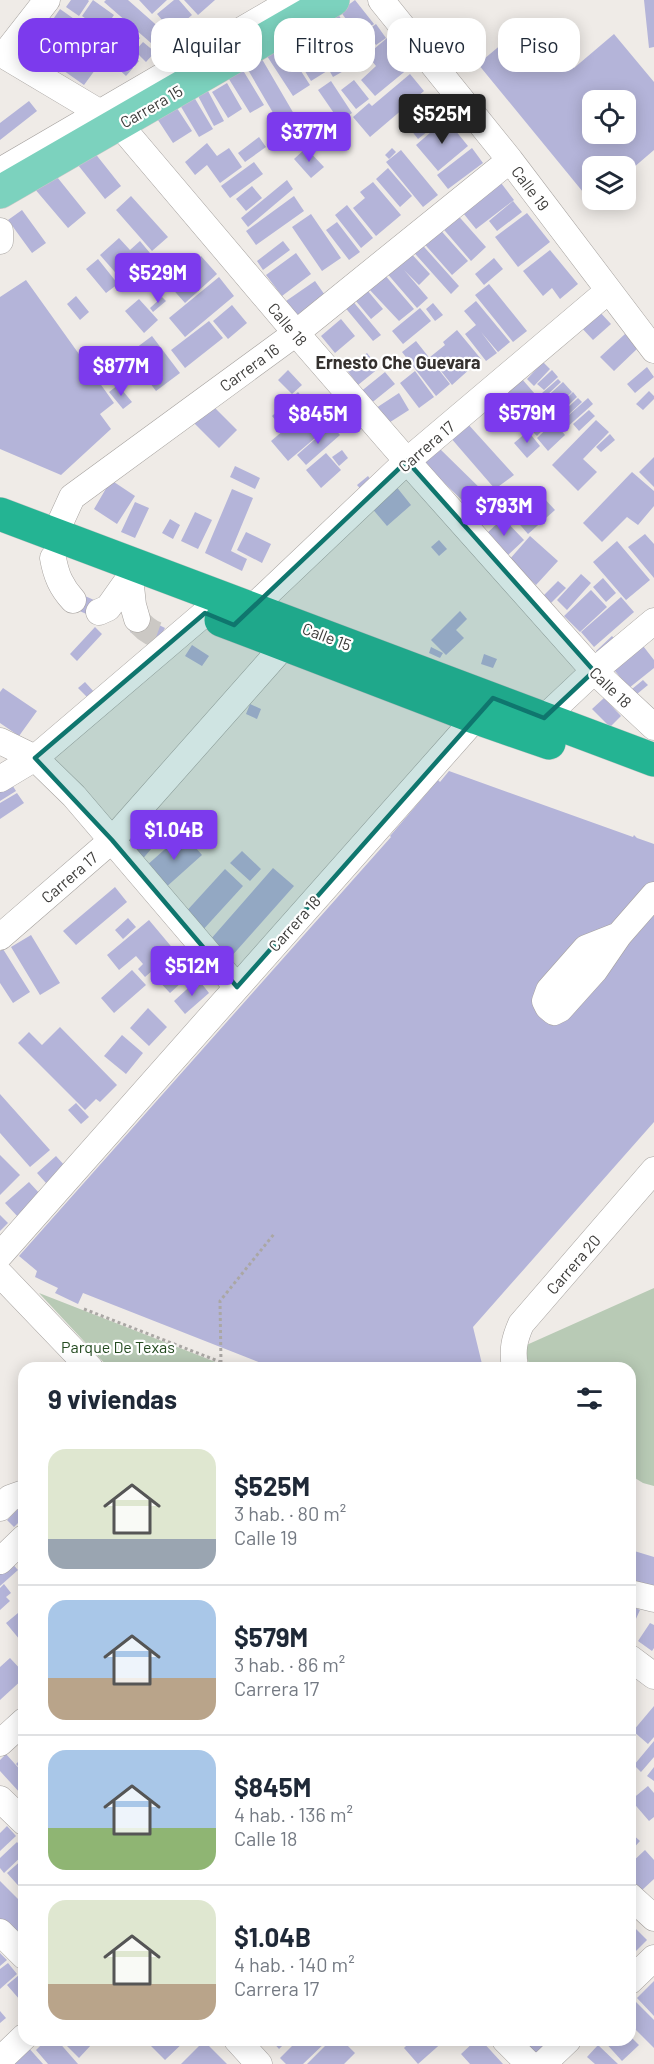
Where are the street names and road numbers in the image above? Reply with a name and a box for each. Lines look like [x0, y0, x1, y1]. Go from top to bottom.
street label: Carrera 15 [116, 81, 186, 131]
street label: Calle 19 [508, 162, 554, 214]
street label: Calle 18 [264, 298, 312, 350]
street label: Carrera 16 [216, 339, 282, 395]
street label: Carrera 17 [394, 416, 458, 476]
street label: Calle 15 [300, 618, 354, 654]
street label: Calle 18 [586, 663, 636, 711]
street label: Carrera 17 [37, 847, 101, 907]
street label: Carrera 18 [264, 891, 324, 955]
street label: Carrera 20 [542, 1230, 604, 1298]

